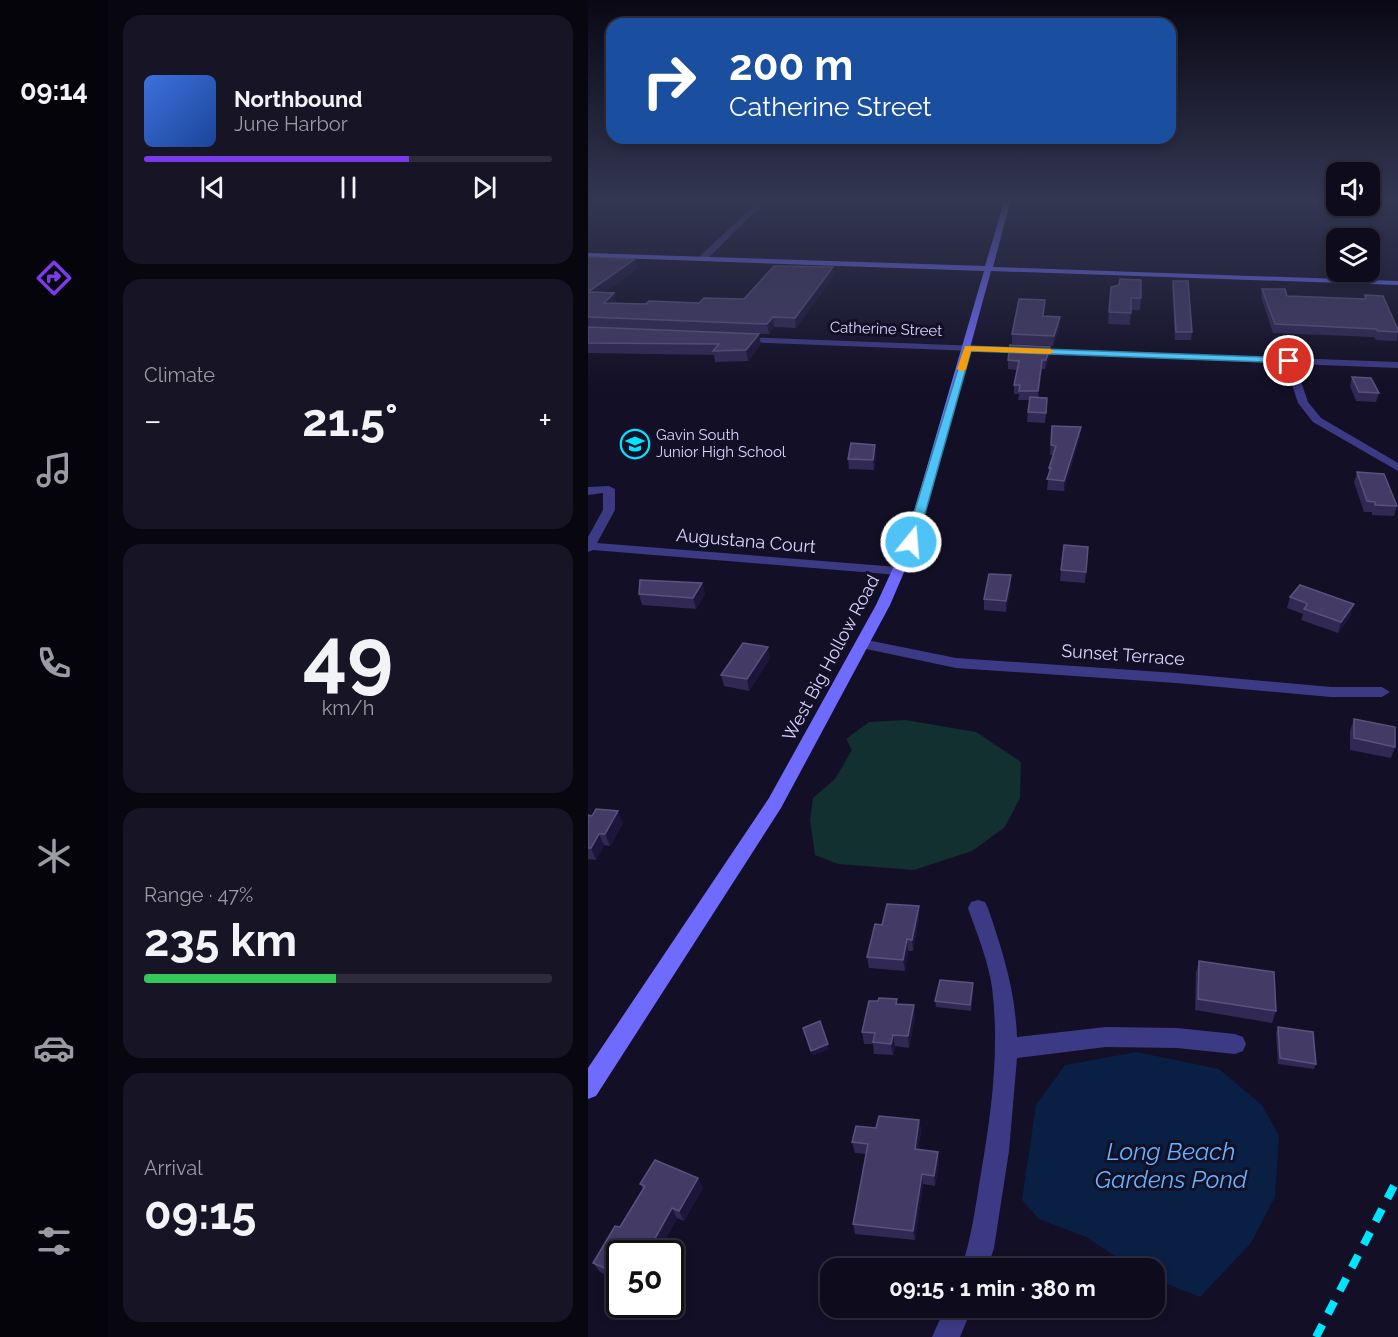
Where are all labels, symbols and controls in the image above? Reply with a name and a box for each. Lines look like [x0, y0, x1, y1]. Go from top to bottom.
text: 200 m [729, 41, 853, 90]
icon: right [630, 42, 708, 120]
text: 09:14 [20, 75, 88, 106]
text: Northbound [234, 86, 363, 112]
text: Catherine Street [729, 91, 931, 122]
text: June Harbor [234, 112, 348, 136]
map controls [1326, 162, 1380, 282]
button: sound [1326, 162, 1380, 216]
icon: previous [196, 171, 229, 204]
icon: pause [332, 171, 365, 204]
icon: next [468, 171, 501, 204]
button: layers [1326, 228, 1380, 282]
icon: directions [33, 257, 75, 299]
street label: Catherine Street [829, 318, 943, 340]
pin [1263, 335, 1314, 386]
icon: arrive [1272, 344, 1305, 377]
text: Climate [144, 363, 215, 387]
text: 21.5° [302, 394, 398, 447]
text: − [144, 401, 162, 440]
text: + [538, 401, 552, 440]
place label: Gavin South Junior High School [656, 426, 787, 461]
school or university icon: Gavin South Junior High School [619, 428, 651, 460]
icon: music [33, 449, 75, 491]
position arrow [879, 510, 943, 574]
street label: Augustana Court [675, 524, 817, 557]
street label: West Big Hollow Road [778, 571, 883, 744]
text: 49 [303, 611, 393, 702]
street label: Sunset Terrace [1061, 640, 1186, 669]
icon: phone [33, 642, 75, 684]
text: km/h [322, 696, 374, 720]
icon: climate [33, 835, 75, 877]
text: Range · 47% [144, 883, 253, 907]
text: 235 km [144, 914, 297, 967]
icon: car [33, 1027, 75, 1069]
water label: Long Beach Gardens Pond [1095, 1137, 1248, 1194]
text: Arrival [144, 1156, 203, 1180]
text: 09:15 [144, 1187, 256, 1240]
icon: filters [33, 1220, 75, 1262]
speed limit sign: 50 [606, 1240, 684, 1318]
text: 09:15 · 1 min · 380 m [889, 1275, 1096, 1301]

